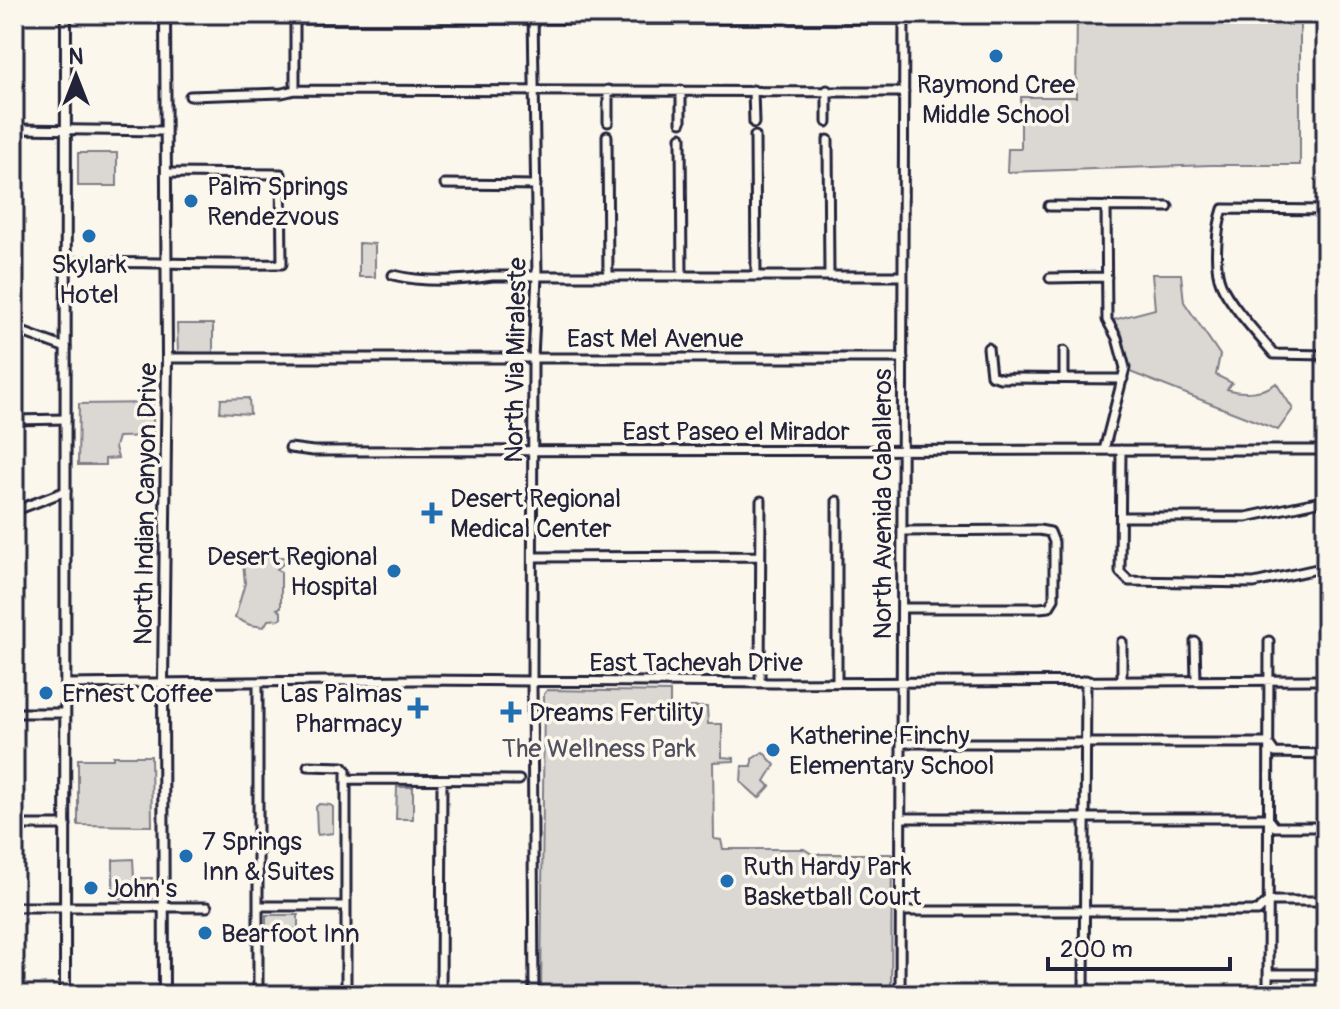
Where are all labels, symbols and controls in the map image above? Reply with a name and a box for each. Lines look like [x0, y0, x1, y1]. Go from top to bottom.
north arrow [36, 36, 116, 116]
text: N [69, 43, 84, 71]
marker: Raymond Cree Middle School [987, 47, 1005, 65]
place label: Raymond Cree Middle School [917, 69, 1075, 131]
place label: Palm Springs Rendezvous [207, 171, 348, 233]
marker: Palm Springs Rendezvous [182, 192, 200, 210]
marker: Skylark Hotel [80, 227, 98, 245]
place label: Skylark Hotel [51, 249, 127, 311]
street label: North Via Miraleste [498, 257, 534, 463]
street label: East Mel Avenue [567, 323, 743, 355]
street label: North Indian Canyon Drive [128, 362, 164, 646]
street label: North Avenida Caballeros [867, 368, 899, 639]
street label: East Paseo el Mirador [622, 416, 851, 448]
place label: Desert Regional Medical Center [450, 483, 621, 545]
marker: Desert Regional Medical Center [421, 502, 443, 524]
place label: Desert Regional Hospital [207, 541, 378, 603]
marker: Desert Regional Hospital [385, 562, 403, 580]
street label: East Tachevah Drive [589, 647, 803, 679]
place label: Ernest Coffee [62, 678, 213, 710]
place label: Las Palmas Pharmacy [280, 678, 402, 740]
marker: Ernest Coffee [37, 684, 55, 702]
place label: Dreams Fertility [529, 697, 703, 729]
marker: Las Palmas Pharmacy [409, 699, 427, 717]
marker: Dreams Fertility [500, 701, 522, 723]
place label: Katherine Finchy Elementary School [789, 720, 994, 782]
park label: The Wellness Park [502, 733, 696, 765]
marker: Katherine Finchy Elementary School [764, 741, 782, 759]
place label: 7 Springs Inn & Suites [202, 826, 334, 888]
marker: 7 Springs Inn & Suites [177, 847, 195, 865]
place label: Ruth Hardy Park Basketball Court [743, 851, 922, 913]
marker: Ruth Hardy Park Basketball Court [718, 872, 736, 890]
place label: John's [107, 873, 177, 905]
marker: John's [82, 879, 100, 897]
place label: Bearfoot Inn [221, 918, 360, 950]
scale bar [1048, 921, 1230, 971]
marker: Bearfoot Inn [196, 924, 214, 942]
text: 200 m [1060, 935, 1133, 964]

